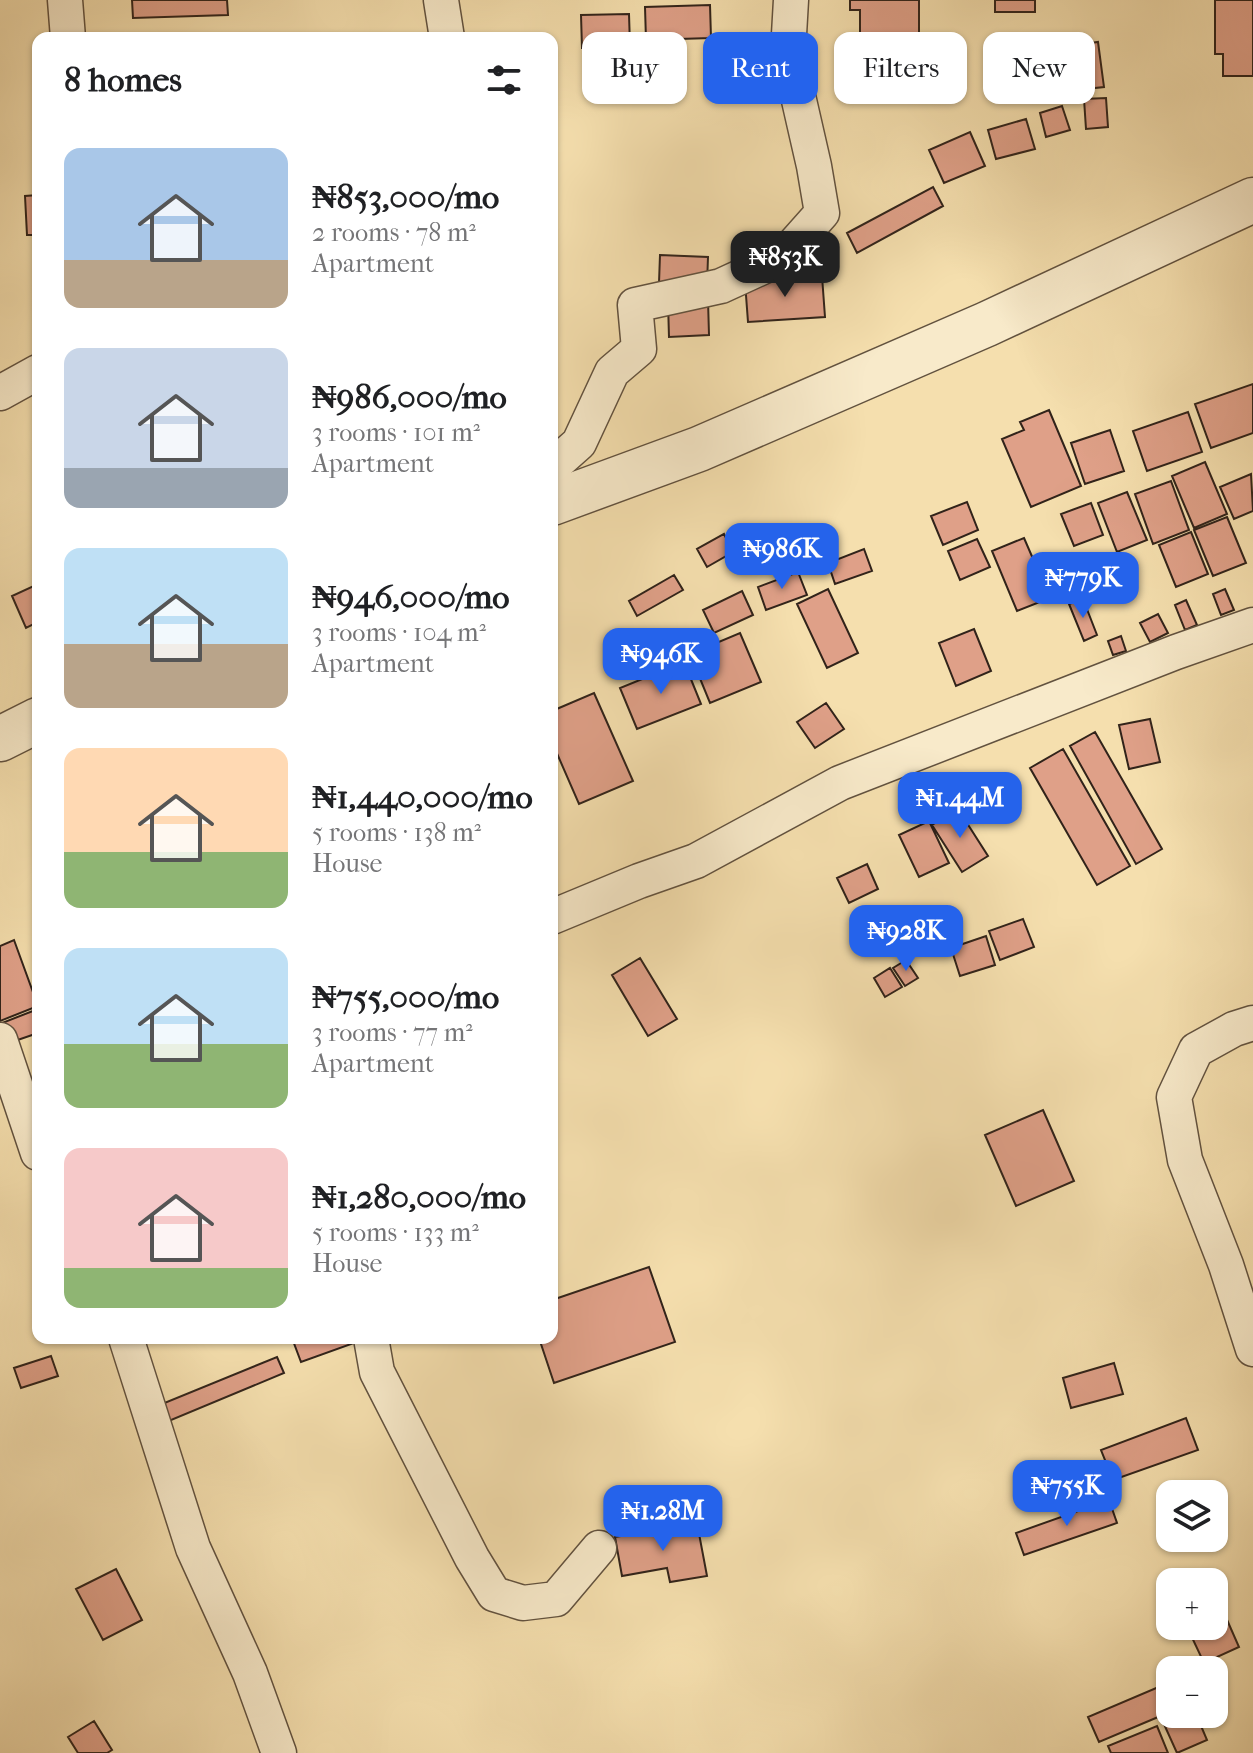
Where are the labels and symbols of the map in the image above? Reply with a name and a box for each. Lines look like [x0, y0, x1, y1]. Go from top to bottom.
pin: ₦853K [729, 231, 841, 299]
pin: ₦986K [726, 523, 838, 591]
pin: ₦779K [1027, 552, 1139, 620]
pin: ₦946K [605, 628, 717, 696]
pin: ₦1.44M [895, 772, 1025, 840]
pin: ₦928K [850, 905, 962, 973]
pin: ₦755K [1011, 1460, 1123, 1528]
pin: ₦1.28M [598, 1485, 728, 1553]

